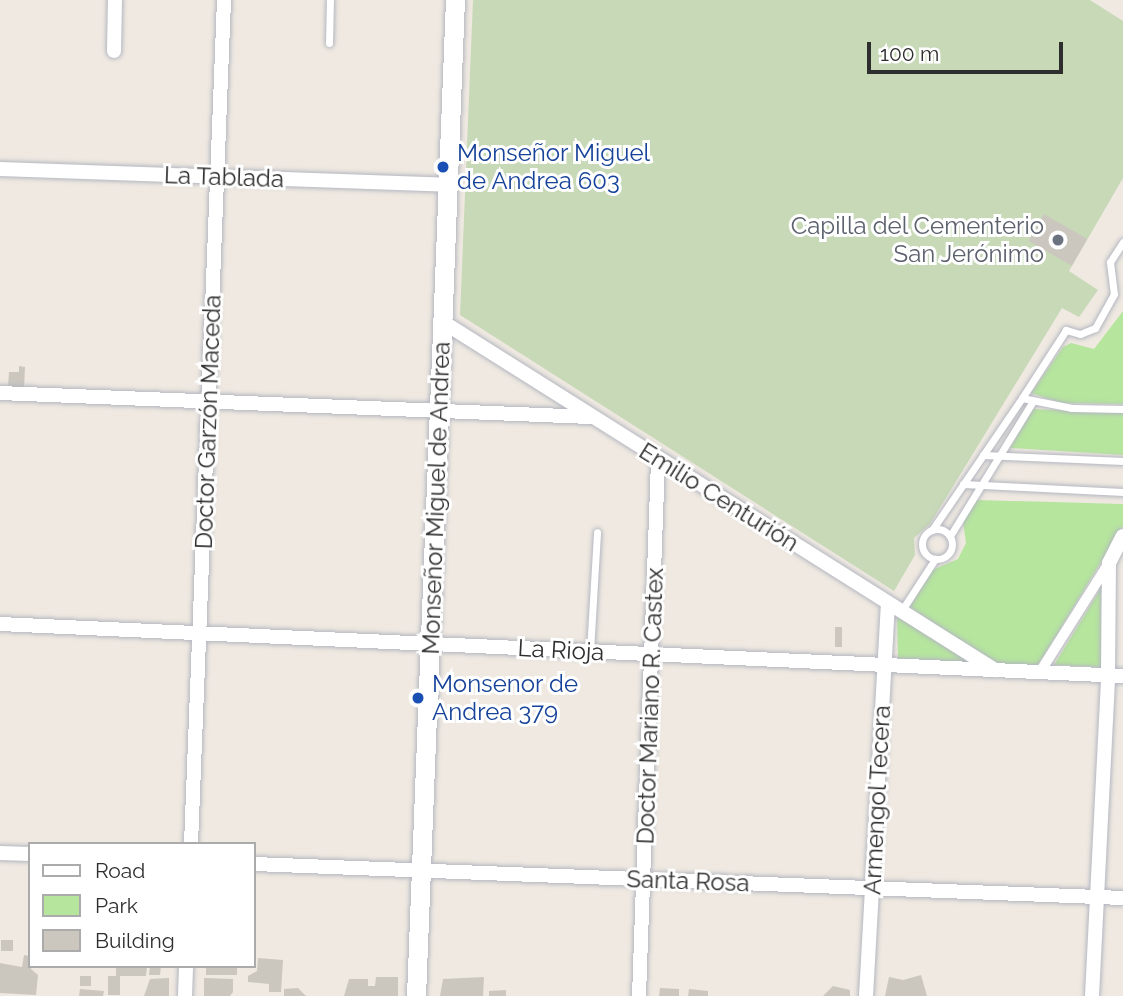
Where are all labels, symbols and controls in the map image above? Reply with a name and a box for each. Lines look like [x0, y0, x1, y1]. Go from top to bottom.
scale bar [871, 28, 1067, 72]
text: 100 m [880, 41, 939, 66]
place label: Monseñor Miguel de Andrea 603 [457, 139, 651, 195]
marker: Monseñor Miguel de Andrea 603 [435, 159, 451, 175]
street label: La Tablada [163, 161, 285, 193]
place label: Capilla del Cementerio San Jerónimo [790, 212, 1044, 268]
marker: Capilla del Cementerio San Jerónimo [1050, 232, 1066, 248]
street label: Doctor Garzón Maceda [189, 294, 227, 550]
street label: Monseñor Miguel de Andrea [416, 340, 456, 656]
street label: Emilio Centurión [634, 436, 804, 558]
street label: Doctor Mariano R. Castex [631, 567, 669, 845]
street label: La Rioja [517, 633, 605, 667]
place label: Monsenor de Andrea 379 [432, 670, 579, 726]
marker: Monsenor de Andrea 379 [410, 690, 426, 706]
street label: Armengol Tecera [858, 704, 896, 896]
legend [28, 842, 256, 968]
text: Road [95, 858, 145, 883]
street label: Santa Rosa [626, 864, 750, 898]
text: Park [95, 893, 138, 918]
text: Building [95, 928, 175, 953]

